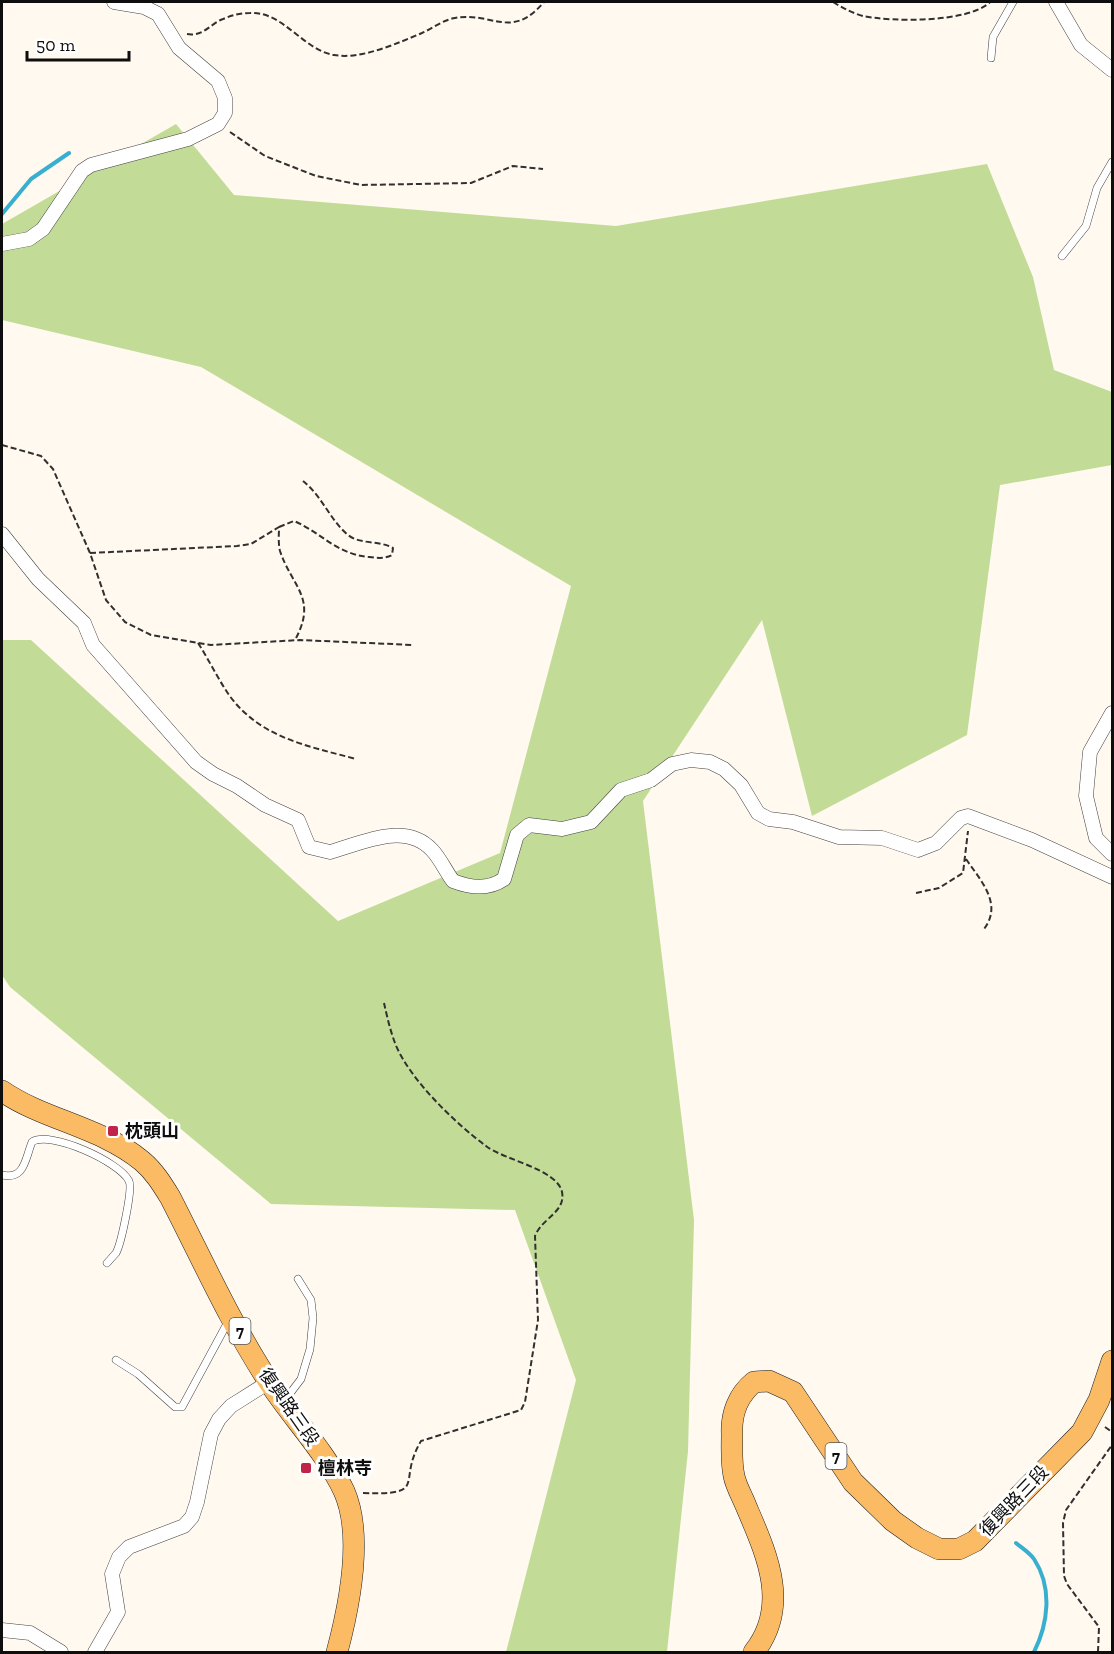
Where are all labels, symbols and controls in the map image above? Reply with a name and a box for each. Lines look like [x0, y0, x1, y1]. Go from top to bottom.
scale bar [27, 24, 129, 62]
text: 50 m [36, 34, 76, 56]
place label: 枕頭山 [125, 1120, 179, 1142]
marker: 枕頭山 [106, 1124, 120, 1138]
road number: 7 [230, 1318, 250, 1344]
street label: 復興路三段 [254, 1364, 324, 1450]
road number: 7 [826, 1443, 846, 1469]
place label: 檀林寺 [318, 1457, 372, 1479]
marker: 檀林寺 [299, 1461, 313, 1475]
street label: 復興路三段 [975, 1461, 1053, 1541]

